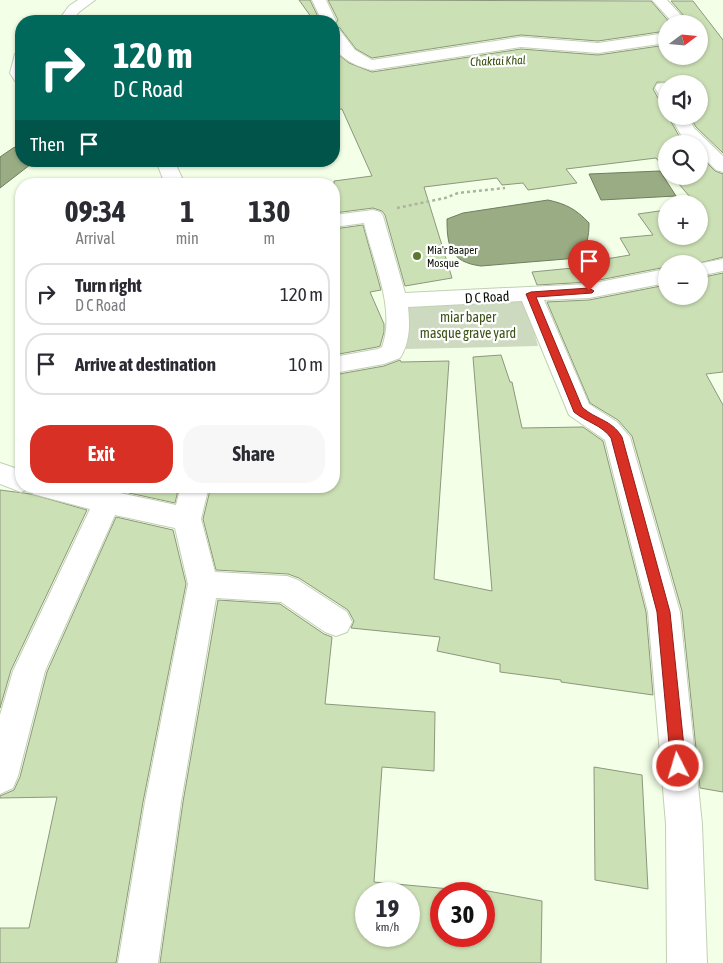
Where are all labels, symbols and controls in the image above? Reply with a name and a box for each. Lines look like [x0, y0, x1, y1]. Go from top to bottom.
north arrow [658, 15, 708, 65]
map controls [658, 15, 708, 305]
icon: right [30, 35, 95, 100]
text: 120 m [113, 35, 192, 75]
water label: Chaktai Khal [470, 53, 526, 69]
button: sound [658, 75, 708, 125]
text: D C Road [113, 76, 183, 102]
icon: arrive [75, 130, 103, 158]
text: Then [30, 133, 65, 155]
button: search [658, 135, 708, 185]
text: 09:34 [64, 194, 126, 228]
text: 1 [180, 194, 194, 228]
text: 130 [248, 194, 290, 228]
button: + [658, 195, 708, 245]
text: Arrival [76, 229, 115, 247]
text: min [176, 229, 199, 247]
text: m [264, 229, 275, 247]
pin [568, 240, 610, 291]
place label: Mia'r Baaper Mosque [427, 244, 478, 269]
icon: arrive [575, 247, 603, 275]
marker: Mia'r Baaper Mosque [411, 250, 423, 262]
button: − [658, 255, 708, 305]
text: Turn right [75, 274, 142, 296]
icon: right [32, 280, 60, 308]
text: 120 m [280, 283, 323, 305]
street label: D C Road [464, 288, 510, 306]
text: D C Road [75, 296, 126, 314]
park label: miar baper masque grave yard [420, 309, 516, 341]
icon: arrive [32, 350, 60, 378]
text: Arrive at destination [75, 353, 216, 375]
text: 10 m [289, 353, 323, 375]
button: Exit [30, 425, 173, 483]
button: Share [183, 425, 325, 483]
position arrow [651, 739, 703, 791]
speed limit sign: 30 [430, 882, 495, 947]
text: 19 [376, 894, 399, 922]
text: km/h [376, 920, 399, 934]

